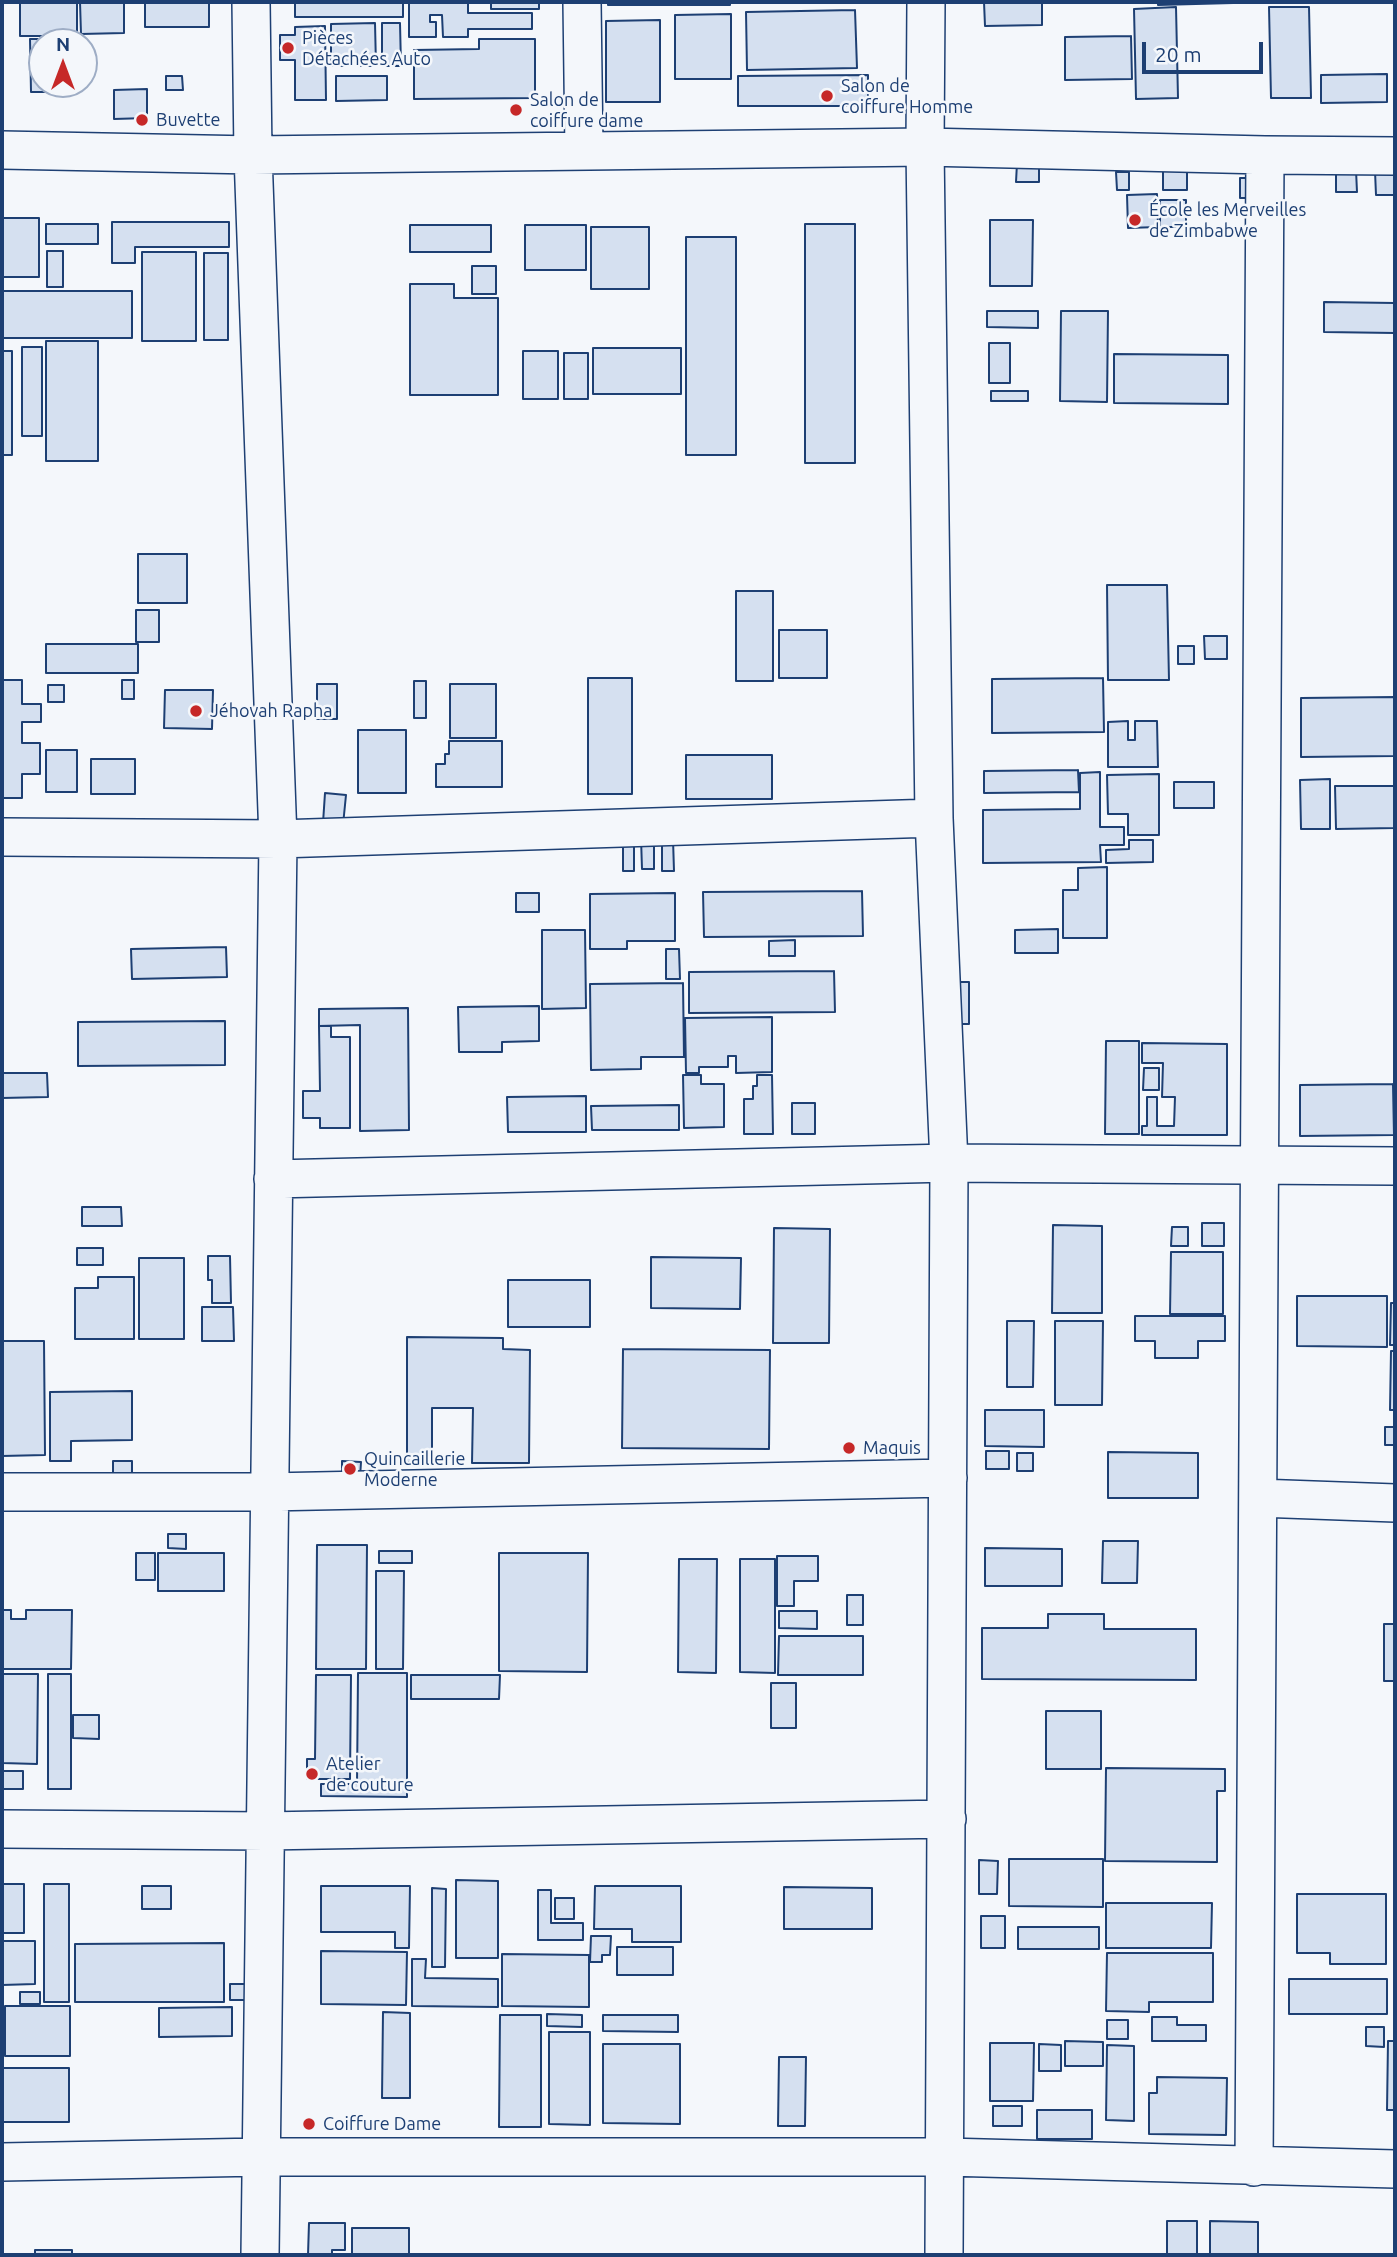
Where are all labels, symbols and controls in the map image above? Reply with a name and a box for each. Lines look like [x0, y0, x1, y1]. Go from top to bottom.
place label: Pièces Détachées Auto [302, 27, 431, 70]
north arrow [28, 28, 98, 98]
scale bar [1145, 28, 1266, 72]
text: N [56, 33, 70, 55]
marker: Pièces Détachées Auto [280, 40, 296, 56]
text: 20 m [1155, 42, 1202, 66]
place label: Salon de coiffure Homme [841, 75, 973, 118]
marker: Salon de coiffure Homme [819, 88, 835, 104]
place label: Salon de coiffure dame [530, 89, 643, 132]
marker: Salon de coiffure dame [508, 102, 524, 118]
place label: Buvette [156, 109, 220, 131]
marker: Buvette [134, 112, 150, 128]
place label: École les Merveilles de Zimbabwe [1149, 199, 1306, 242]
marker: École les Merveilles de Zimbabwe [1127, 212, 1143, 228]
place label: Jéhovah Rapha [210, 700, 332, 722]
marker: Jéhovah Rapha [188, 703, 204, 719]
place label: Maquis [863, 1437, 921, 1459]
marker: Maquis [841, 1440, 857, 1456]
place label: Quincaillerie Moderne [364, 1448, 465, 1490]
marker: Quincaillerie Moderne [342, 1461, 358, 1477]
place label: Atelier de couture [326, 1753, 414, 1796]
marker: Atelier de couture [304, 1766, 320, 1782]
place label: Coiffure Dame [323, 2113, 441, 2135]
marker: Coiffure Dame [301, 2116, 317, 2132]

